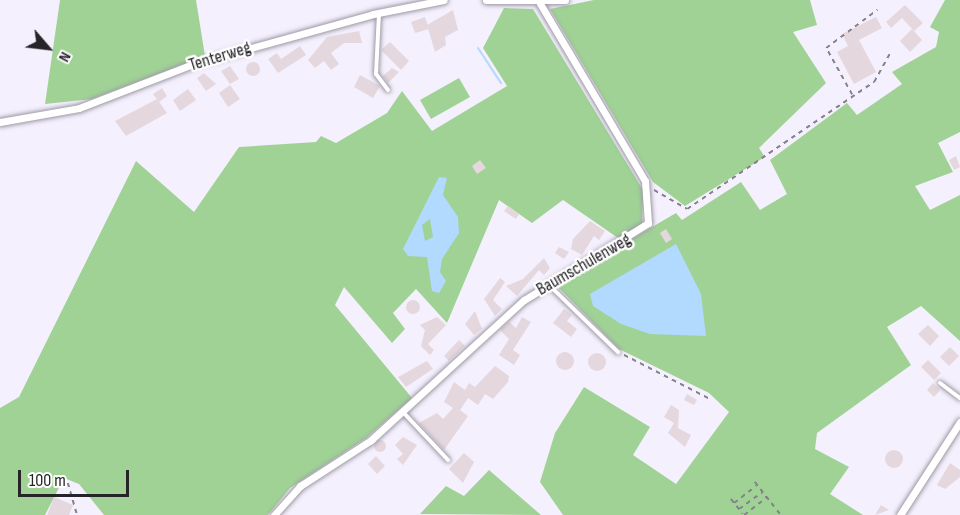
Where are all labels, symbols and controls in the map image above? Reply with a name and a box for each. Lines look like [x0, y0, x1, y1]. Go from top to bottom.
north arrow [18, 18, 78, 78]
street label: Tenterweg [186, 37, 254, 77]
text: N [54, 48, 75, 65]
street label: Baumschulenweg [533, 229, 635, 301]
scale bar [21, 458, 132, 496]
text: 100 m [29, 470, 66, 491]

